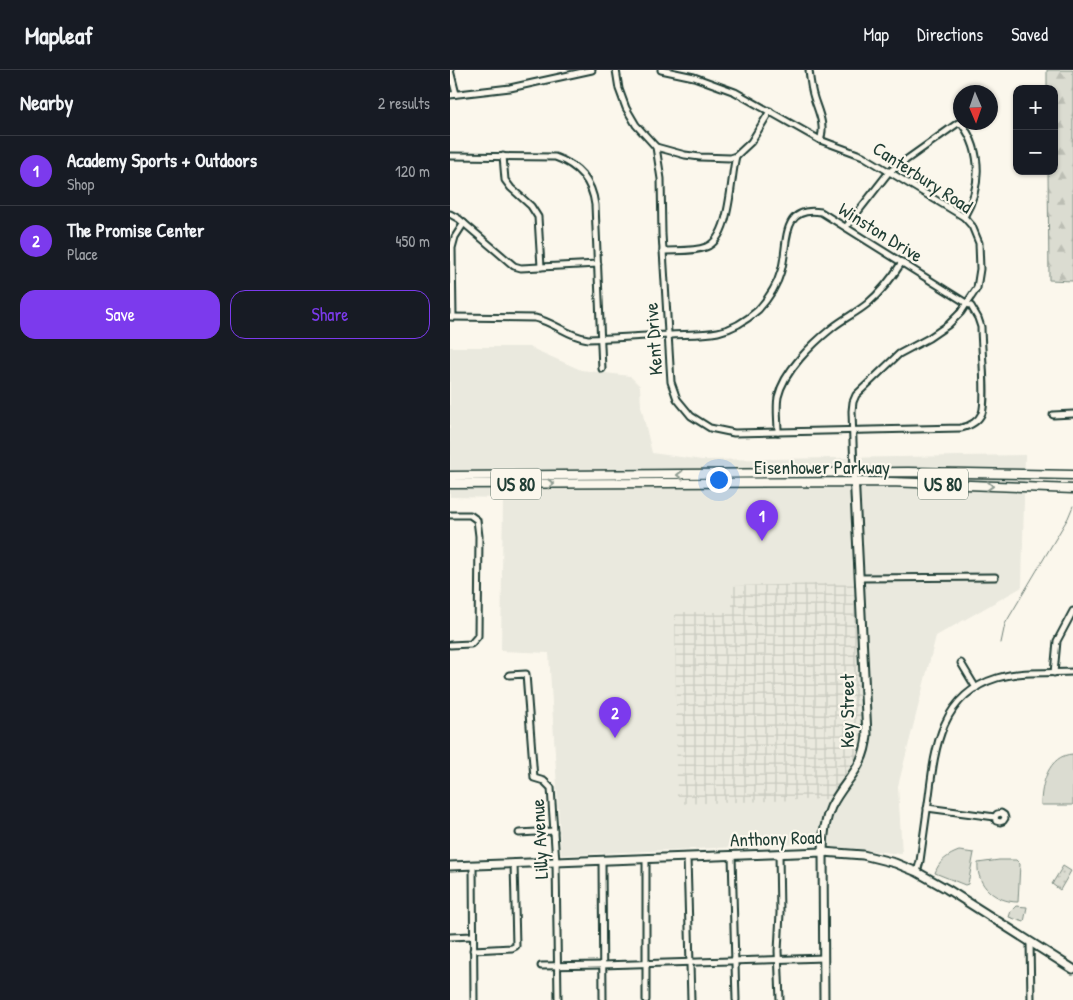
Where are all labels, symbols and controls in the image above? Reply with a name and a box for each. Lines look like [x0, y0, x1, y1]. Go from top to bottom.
text: Mapleaf [25, 19, 93, 51]
text: Map [864, 22, 889, 47]
text: Directions [917, 22, 983, 47]
text: Saved [1011, 22, 1048, 47]
north arrow [953, 85, 998, 130]
map controls [1013, 85, 1058, 175]
button: + [1013, 85, 1058, 130]
text: Nearby [20, 88, 73, 117]
text: 2 results [378, 92, 430, 114]
button: − [1013, 130, 1058, 175]
street label: Canterbury Road [868, 135, 978, 219]
text: Academy Sports + Outdoors [67, 147, 257, 173]
text: 1 [33, 160, 39, 182]
text: 120 m [395, 160, 430, 182]
text: Shop [67, 173, 94, 195]
street label: Winston Drive [834, 196, 928, 268]
text: The Promise Center [67, 217, 204, 243]
text: 2 [32, 230, 40, 252]
text: 450 m [396, 230, 430, 252]
text: Place [67, 243, 98, 265]
button: Save [20, 290, 220, 339]
button: Share [230, 290, 430, 339]
street label: Kent Drive [637, 301, 669, 376]
street label: Eisenhower Parkway [754, 454, 890, 480]
your location [706, 467, 732, 493]
road number: US 80 [491, 468, 541, 499]
road number: US 80 [918, 468, 968, 499]
one-way arrow [676, 469, 684, 480]
one-way arrow [548, 479, 555, 489]
one-way arrow [986, 480, 994, 491]
pin: 1 [746, 500, 778, 541]
street label: Key Street [834, 673, 860, 748]
pin: 2 [599, 697, 631, 738]
street label: Lilly Avenue [524, 798, 554, 880]
street label: Anthony Road [729, 823, 823, 853]

